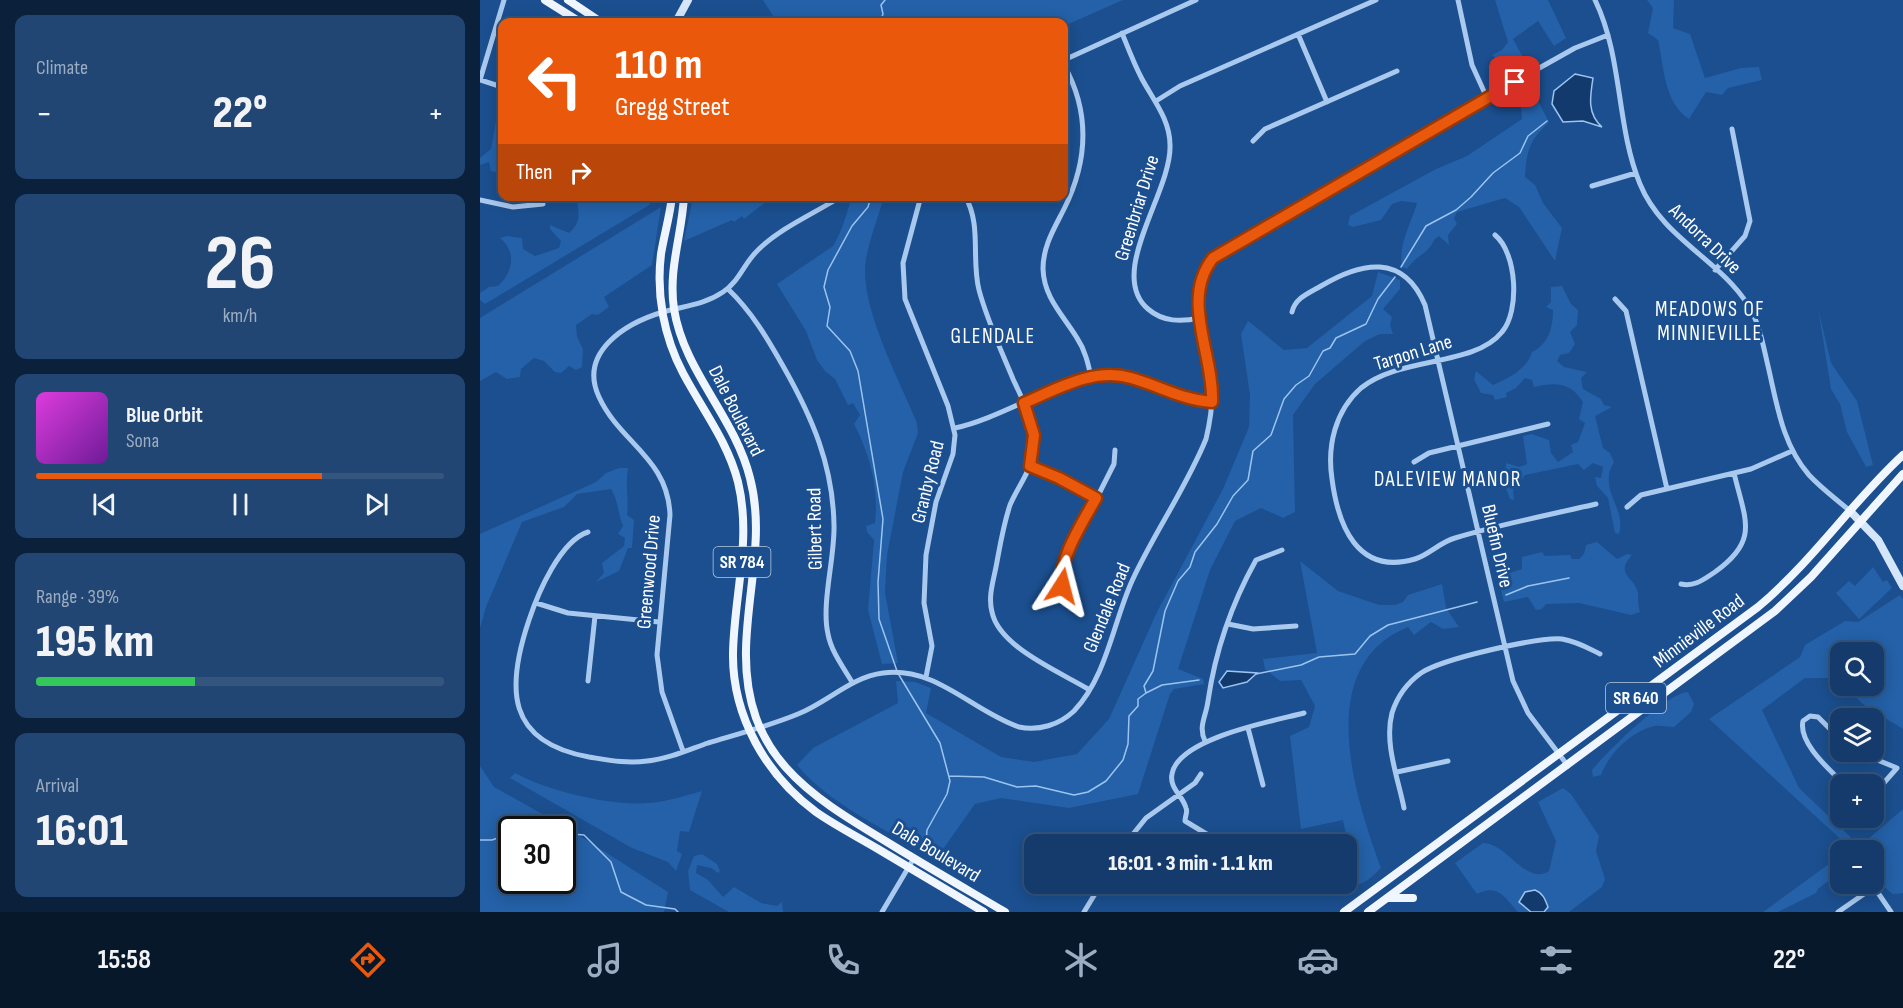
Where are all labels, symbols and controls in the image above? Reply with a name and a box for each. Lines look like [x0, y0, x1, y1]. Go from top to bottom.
text: 110 m [615, 40, 702, 91]
icon: left [516, 42, 594, 120]
text: Climate [36, 56, 88, 80]
pin [1489, 56, 1540, 107]
icon: arrive [1498, 65, 1531, 98]
text: 22° [212, 86, 268, 141]
text: Gregg Street [615, 91, 730, 123]
text: − [36, 94, 52, 134]
text: + [428, 94, 444, 134]
street label: Greenbriar Drive [1110, 152, 1164, 264]
icon: right [564, 156, 597, 189]
text: Then [516, 159, 552, 186]
street label: Andorra Drive [1663, 198, 1746, 279]
text: 26 [205, 218, 275, 311]
district label: MEADOWS OF MINNIEVILLE [1655, 297, 1765, 346]
text: km/h [223, 304, 257, 328]
district label: GLENDALE [950, 324, 1036, 349]
street label: Tarpon Lane [1371, 330, 1455, 376]
street label: Dale Boulevard [703, 362, 769, 460]
text: Blue Orbit [126, 402, 203, 429]
text: Sona [126, 429, 159, 453]
street label: Granby Road [906, 438, 950, 526]
district label: DALEVIEW MANOR [1374, 467, 1522, 492]
icon: previous [88, 488, 121, 521]
icon: pause [224, 488, 257, 521]
icon: next [360, 488, 393, 521]
street label: Gilbert Road [802, 488, 828, 570]
street label: Bluefin Drive [1476, 502, 1518, 590]
street label: Greenwood Drive [632, 514, 666, 630]
road number: SR 784 [714, 547, 770, 577]
position arrow [1030, 554, 1094, 618]
street label: Glendale Road [1078, 560, 1136, 656]
text: Range · 39% [36, 585, 119, 609]
street label: Minnieville Road [1649, 589, 1749, 673]
text: 195 km [36, 615, 154, 670]
map controls [1830, 642, 1884, 894]
button: search [1830, 642, 1884, 696]
road number: SR 640 [1606, 683, 1666, 713]
button: layers [1830, 708, 1884, 762]
text: Arrival [36, 774, 79, 798]
button: + [1830, 774, 1884, 828]
text: 16:01 [36, 804, 128, 859]
speed limit sign: 30 [498, 816, 576, 894]
street label: Dale Boulevard [888, 816, 984, 888]
button: − [1830, 840, 1884, 894]
text: 16:01 · 3 min · 1.1 km [1108, 850, 1273, 877]
icon: directions [347, 939, 389, 981]
icon: music [584, 939, 626, 981]
icon: phone [822, 939, 864, 981]
icon: climate [1060, 939, 1102, 981]
icon: car [1297, 939, 1339, 981]
icon: filters [1535, 939, 1577, 981]
text: 15:58 [98, 944, 151, 976]
text: 22° [1773, 944, 1805, 976]

